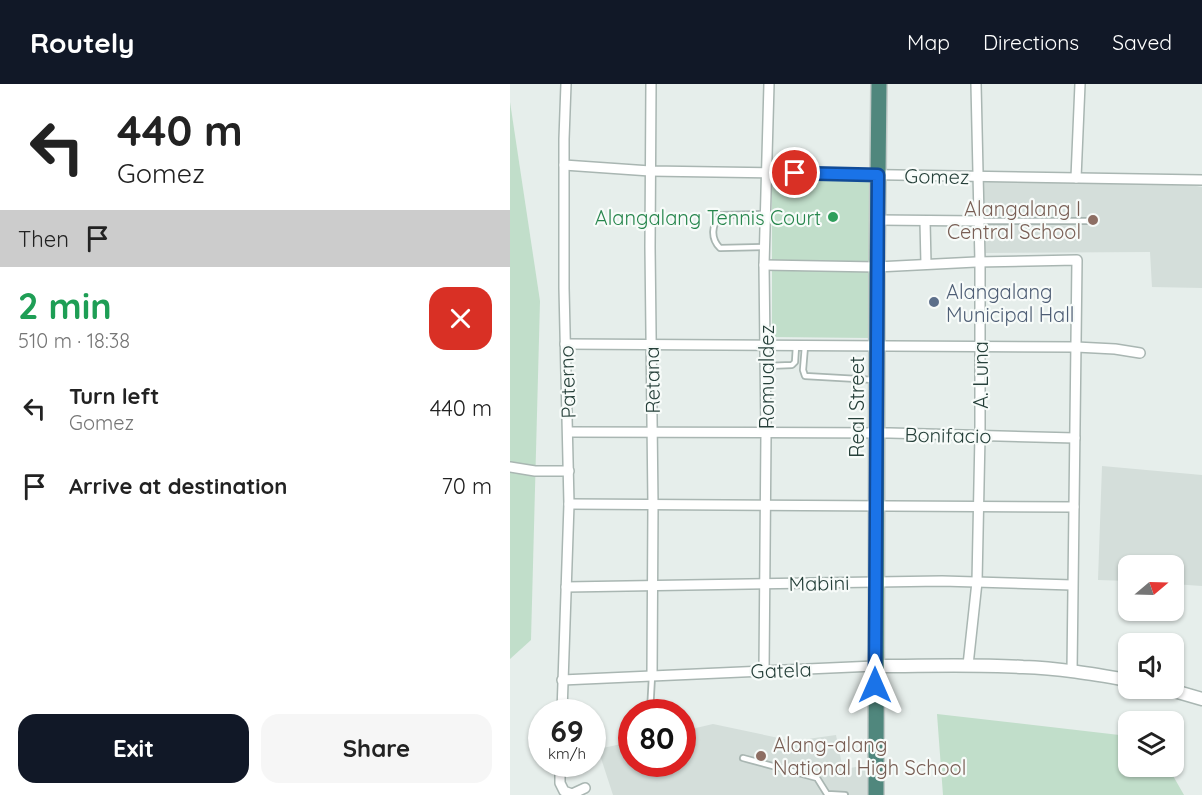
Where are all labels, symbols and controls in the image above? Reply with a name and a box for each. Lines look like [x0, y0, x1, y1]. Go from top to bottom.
text: Routely [30, 25, 134, 60]
text: Map [907, 29, 950, 55]
text: Directions [983, 29, 1079, 55]
text: Saved [1112, 29, 1172, 55]
text: 440 m [117, 104, 243, 157]
icon: left [18, 108, 96, 186]
pin [769, 147, 820, 198]
text: Gomez [117, 156, 205, 190]
icon: arrive [778, 156, 811, 189]
street label: Gomez [904, 163, 970, 189]
place label: Alangalang I Central School [947, 196, 1081, 244]
place label: Alangalang Tennis Court [595, 205, 821, 230]
marker: Alangalang Tennis Court [826, 210, 840, 224]
marker: Alangalang I Central School [1086, 213, 1100, 227]
icon: arrive [81, 222, 114, 255]
text: Then [18, 225, 69, 253]
place label: Alangalang Municipal Hall [946, 279, 1074, 327]
text: 2 min [18, 283, 112, 328]
button: close [429, 287, 492, 350]
marker: Alangalang Municipal Hall [927, 295, 941, 309]
street label: Romualdez [754, 325, 779, 429]
text: 510 m · 18:38 [18, 328, 130, 353]
street label: A. Luna [968, 341, 993, 409]
street label: Paterno [553, 345, 581, 419]
street label: Retana [639, 346, 665, 414]
street label: Real Street [844, 356, 869, 458]
text: Turn left [69, 382, 159, 410]
icon: left [18, 392, 51, 425]
text: 440 m [430, 394, 492, 422]
text: Gomez [69, 410, 134, 435]
street label: Bonifacio [904, 422, 992, 448]
icon: arrive [18, 470, 51, 503]
text: Arrive at destination [69, 472, 287, 500]
text: 70 m [442, 472, 492, 500]
north arrow [1118, 555, 1184, 621]
map controls [1118, 555, 1184, 777]
street label: Mabini [788, 570, 850, 596]
button: sound [1118, 633, 1184, 699]
position arrow [843, 653, 907, 717]
street label: Gatela [750, 656, 812, 684]
speed limit sign: 80 [618, 699, 696, 777]
button: layers [1118, 711, 1184, 777]
text: 69 [550, 712, 584, 750]
button: Exit [18, 714, 249, 783]
button: Share [261, 714, 492, 783]
place label: Alang-alang National High School [773, 732, 966, 780]
text: km/h [548, 744, 586, 763]
marker: Alang-alang National High School [754, 749, 768, 763]

